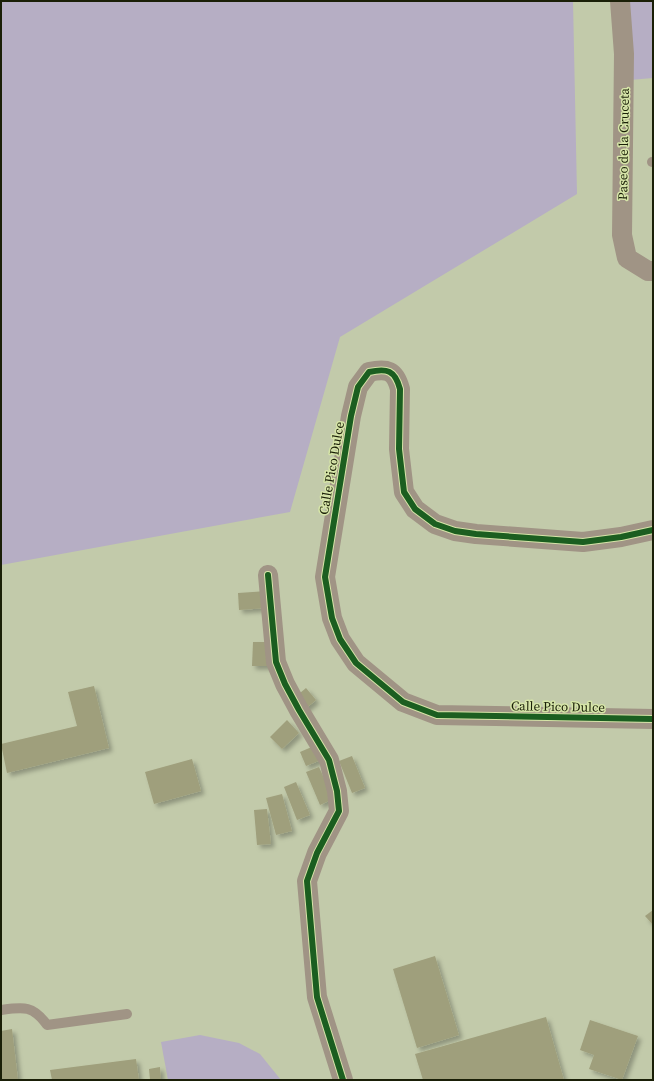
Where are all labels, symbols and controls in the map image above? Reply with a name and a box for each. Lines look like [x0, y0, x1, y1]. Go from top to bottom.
street label: Paseo de la Cruceta [614, 87, 633, 200]
street label: Calle Pico Dulce [315, 420, 348, 516]
street label: Calle Pico Dulce [511, 697, 606, 716]

